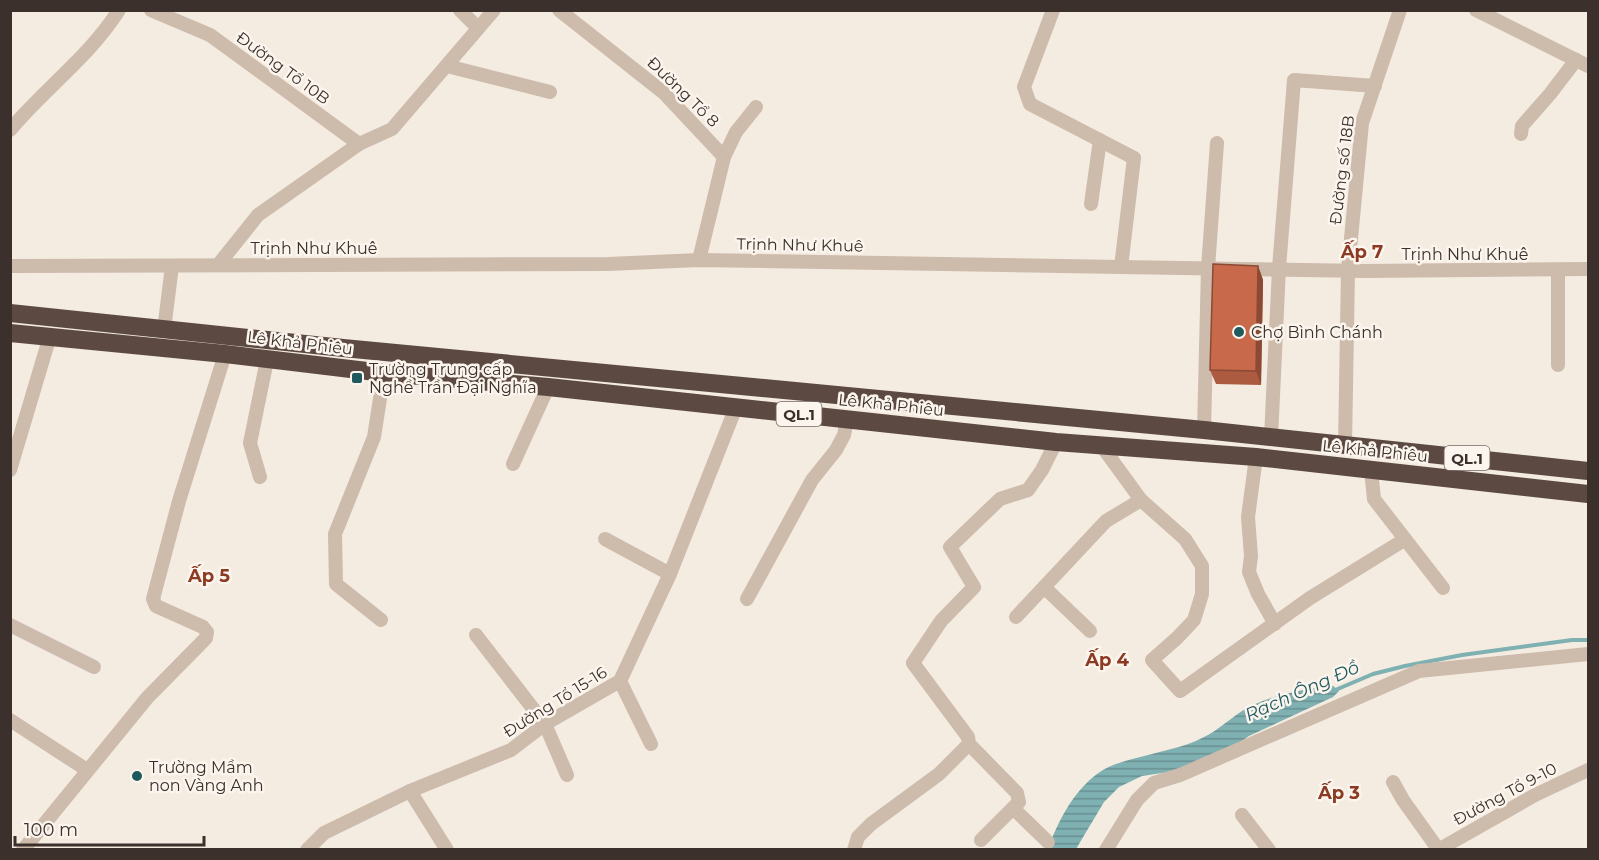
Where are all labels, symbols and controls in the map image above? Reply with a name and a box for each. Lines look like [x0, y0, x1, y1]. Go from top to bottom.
street label: Đường Tổ 10B [233, 28, 333, 108]
street label: Đường Tổ 8 [643, 53, 723, 131]
street label: Đường số 18B [1326, 114, 1358, 226]
street label: Trịnh Như Khuê [736, 234, 864, 256]
street label: Trịnh Như Khuê [251, 239, 377, 258]
district label: Ấp 7 [1340, 240, 1383, 263]
street label: Trịnh Như Khuê [1402, 245, 1528, 264]
place label: Chợ Bình Chánh [1251, 323, 1383, 342]
marker: Chợ Bình Chánh [1232, 325, 1246, 339]
street label: Lê Khả Phiêu [246, 327, 354, 359]
place label: Trường Trung cấp Nghề Trần Đại Nghĩa [369, 360, 537, 397]
marker: Trường Trung cấp Nghề Trần Đại Nghĩa [350, 371, 364, 385]
street label: Lê Khả Phiêu [837, 390, 945, 420]
road number: QL.1 [776, 402, 822, 426]
street label: Lê Khả Phiêu [1321, 436, 1429, 466]
road number: QL.1 [1444, 446, 1490, 470]
district label: Ấp 5 [187, 564, 230, 587]
district label: Ấp 4 [1084, 648, 1129, 671]
water label: Rạch Ông Đồ [1241, 656, 1363, 726]
street label: Đường Tổ 15-16 [500, 662, 611, 741]
place label: Trường Mầm non Vàng Anh [149, 758, 264, 795]
street label: Đường Tổ 9-10 [1450, 759, 1560, 829]
marker: Trường Mầm non Vàng Anh [130, 769, 144, 783]
district label: Ấp 3 [1317, 781, 1360, 804]
scale bar [15, 809, 204, 847]
text: 100 m [24, 819, 78, 841]

